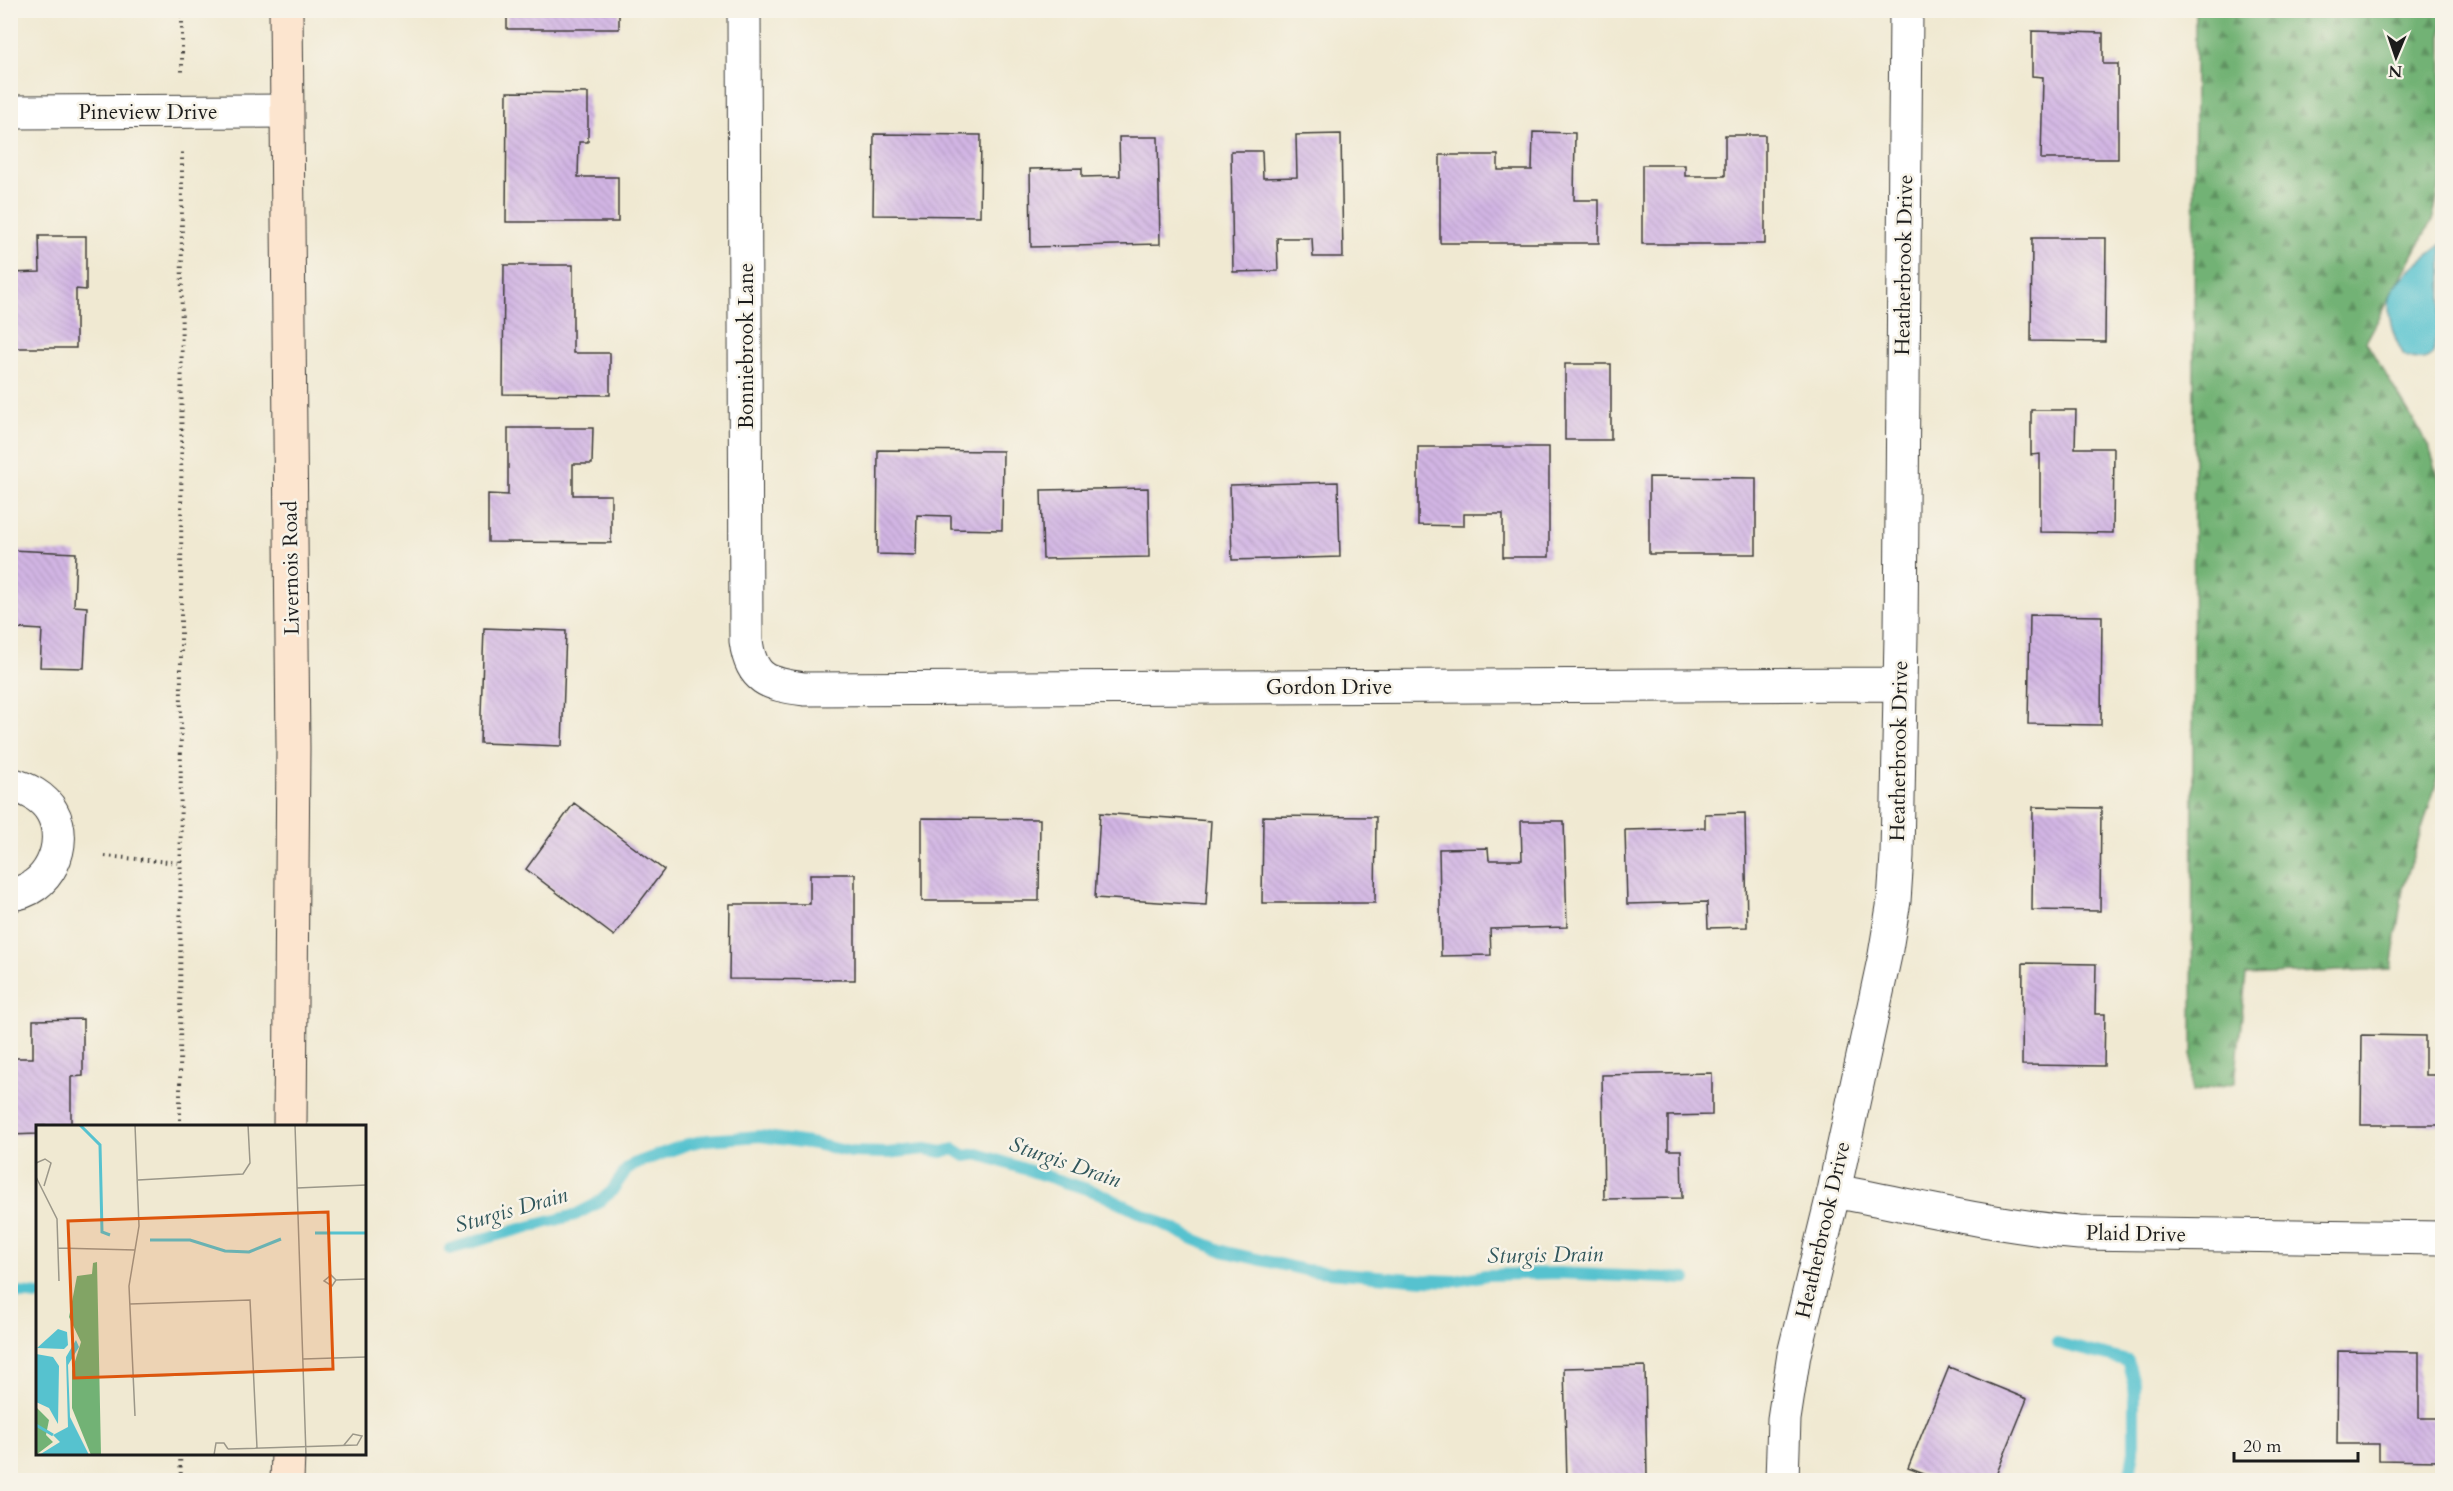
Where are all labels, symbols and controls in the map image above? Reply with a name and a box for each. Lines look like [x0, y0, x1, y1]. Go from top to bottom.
north arrow [2366, 27, 2426, 87]
text: N [2388, 60, 2403, 82]
street label: Pineview Drive [78, 98, 218, 127]
street label: Heatherbrook Drive [1888, 174, 1920, 356]
street label: Bonniebrook Lane [732, 263, 761, 429]
street label: Livernois Road [275, 501, 307, 635]
street label: Heatherbrook Drive [1883, 660, 1915, 842]
street label: Gordon Drive [1266, 673, 1392, 702]
inset map [36, 1125, 366, 1455]
water label: Sturgis Drain [1005, 1129, 1125, 1195]
street label: Heatherbrook Drive [1789, 1139, 1857, 1321]
water label: Sturgis Drain [451, 1180, 571, 1240]
street label: Plaid Drive [2086, 1219, 2186, 1249]
water label: Sturgis Drain [1487, 1239, 1604, 1271]
scale bar [2234, 1425, 2358, 1463]
text: 20 m [2243, 1434, 2282, 1459]

